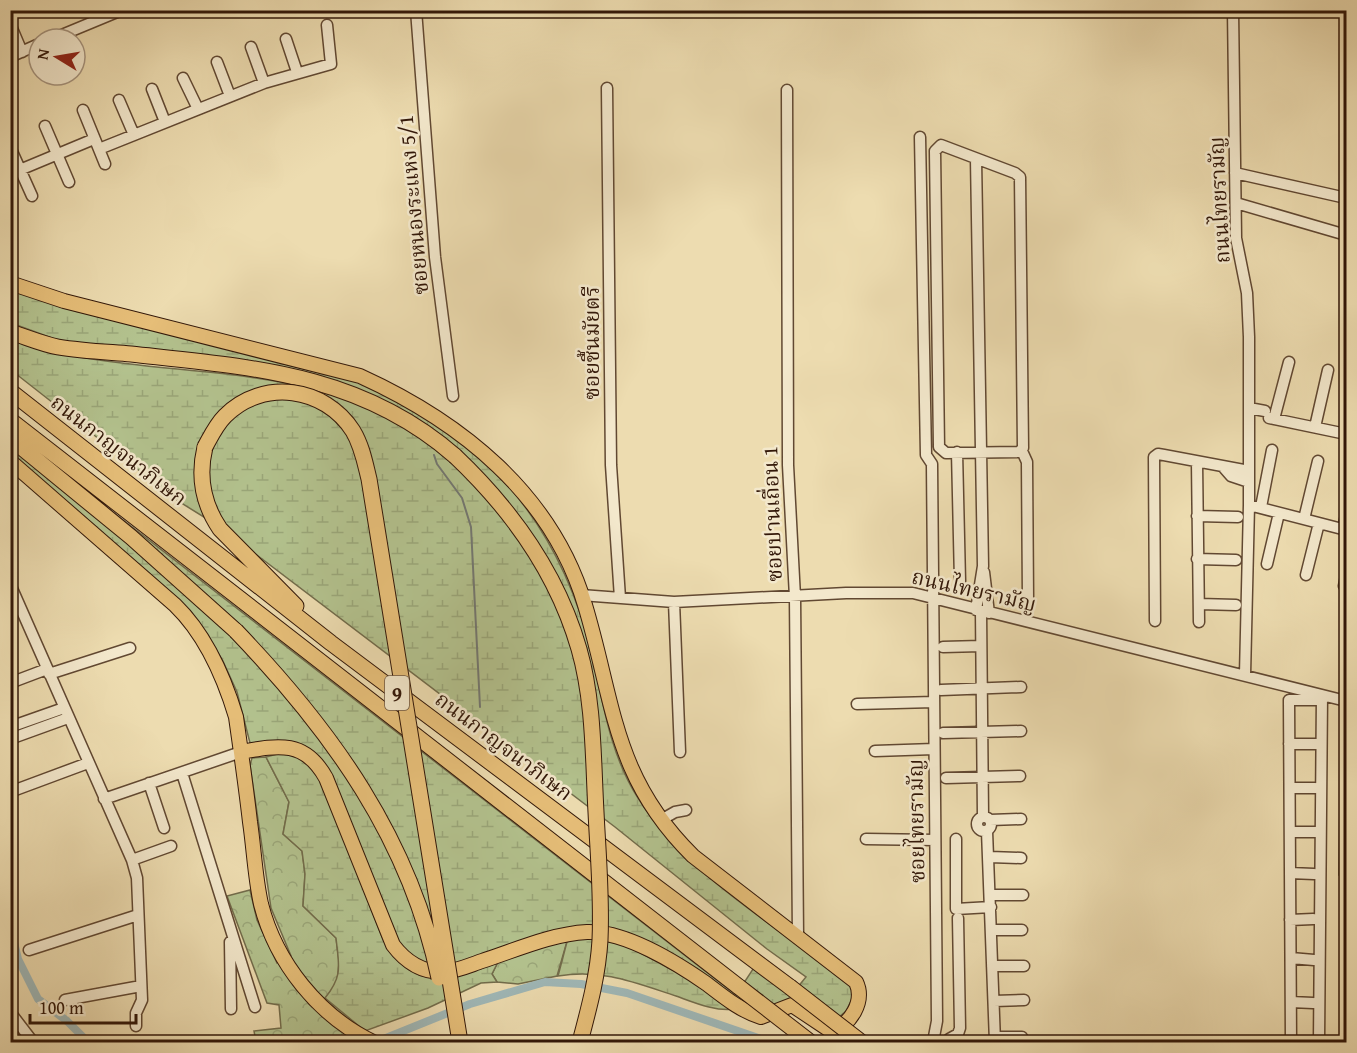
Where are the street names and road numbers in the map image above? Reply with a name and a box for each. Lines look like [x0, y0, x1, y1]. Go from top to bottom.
street label: ซอยหนองระแหง 5/1 [390, 114, 436, 296]
street label: ถนนไทยรามัญ [1200, 136, 1238, 264]
street label: ซอยชื้นมัยตรี [576, 286, 607, 400]
street label: ถนนกาญจนาภิเษก [44, 387, 194, 513]
street label: ซอยปานเถื่อน 1 [754, 446, 790, 582]
street label: ถนนไทยรามัญ [909, 561, 1039, 619]
road number: 9 [385, 676, 409, 710]
street label: ถนนกาญจนาภิเษก [429, 684, 579, 808]
street label: ซอยไทยรามัญ [899, 759, 933, 883]

